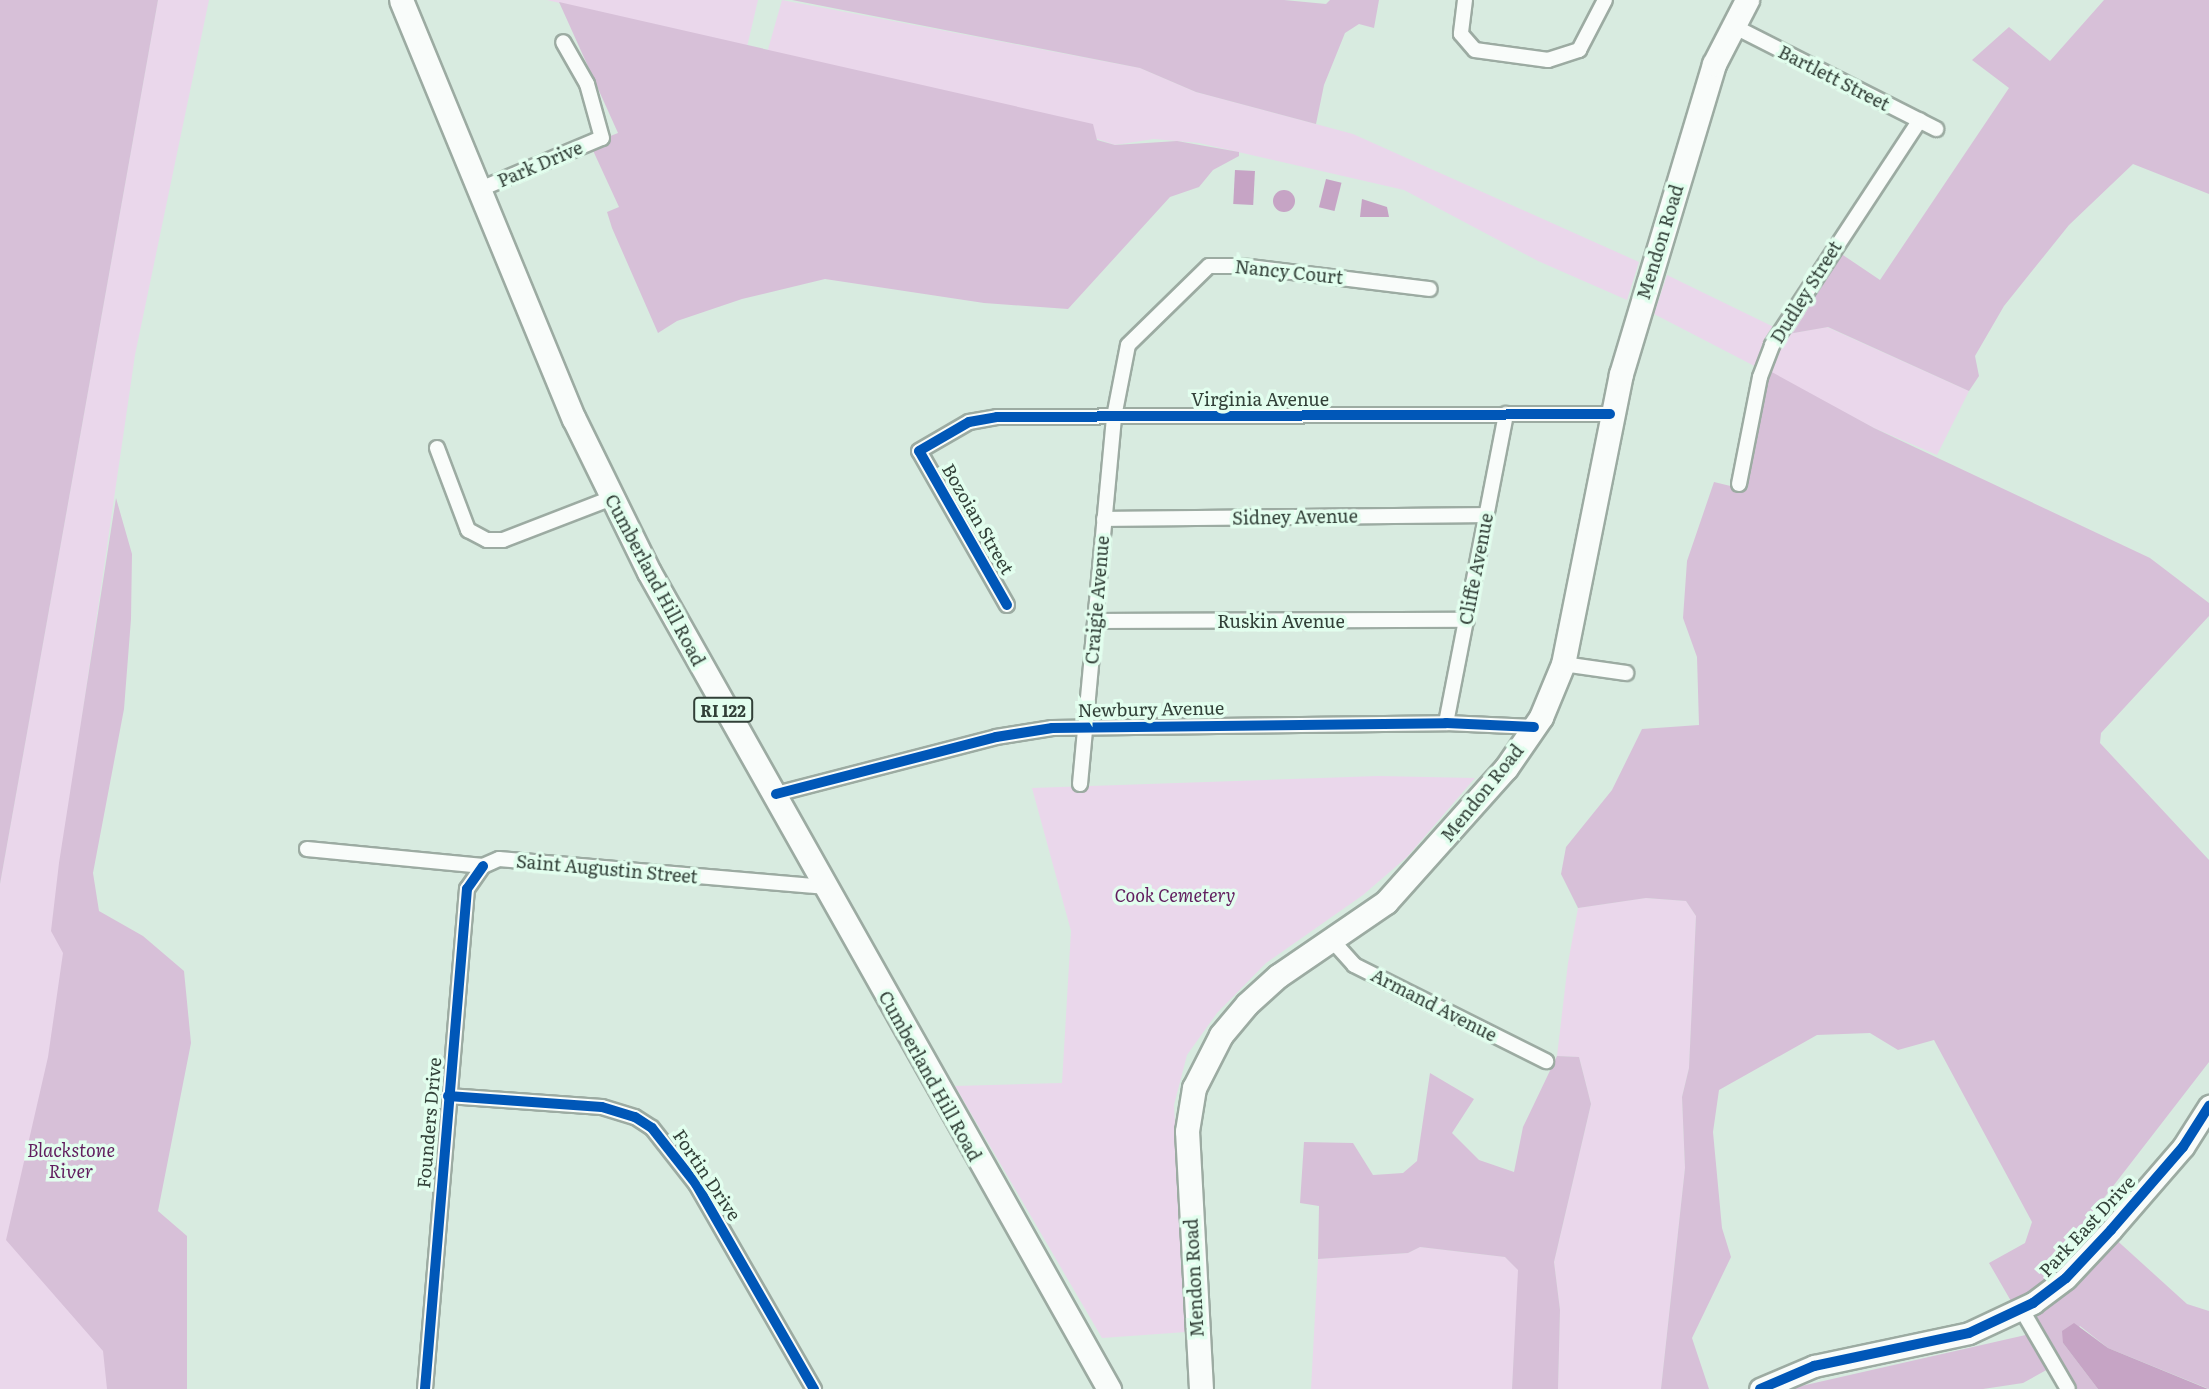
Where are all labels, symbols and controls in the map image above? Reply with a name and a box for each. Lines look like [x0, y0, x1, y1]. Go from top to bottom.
street label: Bartlett Street [1775, 41, 1893, 115]
street label: Park Drive [494, 136, 586, 192]
street label: Mendon Road [1632, 182, 1688, 302]
street label: Dudley Street [1766, 237, 1846, 347]
street label: Nancy Court [1234, 256, 1344, 288]
street label: Virginia Avenue [1191, 388, 1329, 410]
street label: Bozoian Street [938, 460, 1018, 578]
street label: Cumberland Hill Road [601, 490, 709, 670]
street label: Sidney Avenue [1232, 505, 1358, 529]
street label: Cliffe Avenue [1455, 511, 1497, 627]
street label: Craigie Avenue [1081, 535, 1113, 665]
street label: Ruskin Avenue [1217, 610, 1345, 632]
street label: Newbury Avenue [1077, 697, 1225, 721]
road number: RI 122 [692, 698, 754, 722]
street label: Mendon Road [1436, 740, 1528, 846]
street label: Saint Augustin Street [515, 850, 699, 888]
park label: Cook Cemetery [1114, 884, 1236, 906]
street label: Armand Avenue [1368, 964, 1500, 1046]
street label: Cumberland Hill Road [874, 987, 986, 1165]
street label: Founders Drive [413, 1057, 445, 1189]
street label: Fortin Drive [669, 1125, 745, 1225]
park label: Blackstone River [27, 1140, 115, 1182]
street label: Park East Drive [2035, 1171, 2139, 1281]
street label: Mendon Road [1180, 1218, 1208, 1338]

